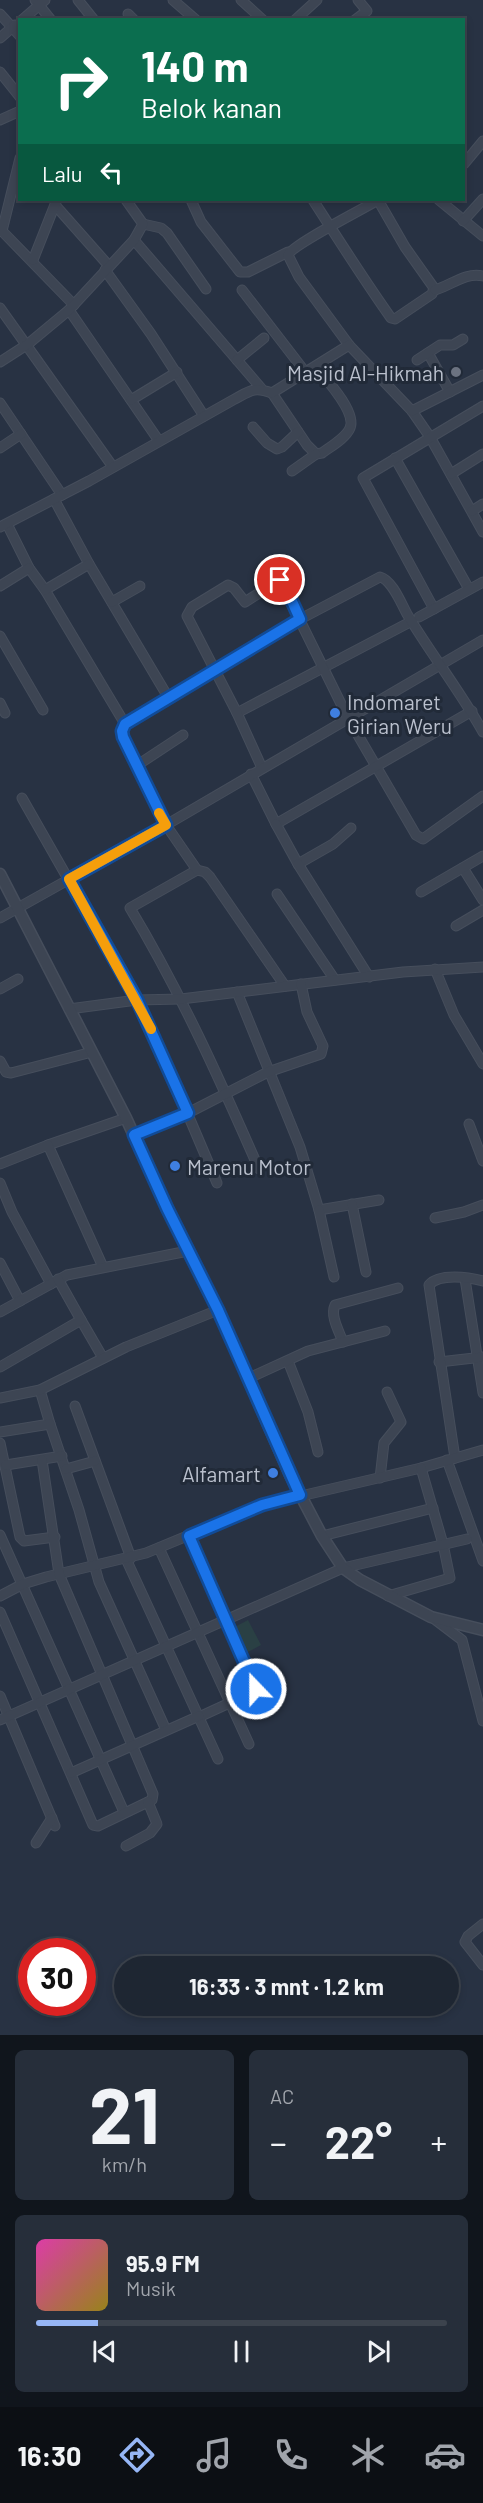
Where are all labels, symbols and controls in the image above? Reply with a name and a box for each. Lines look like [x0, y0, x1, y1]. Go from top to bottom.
text: 140 m [141, 40, 249, 90]
icon: right [42, 42, 120, 120]
text: Belok kanan [141, 91, 282, 123]
icon: left [95, 156, 128, 189]
text: Lalu [42, 160, 83, 186]
place label: Masjid Al-Hikmah [287, 360, 444, 385]
marker: Masjid Al-Hikmah [449, 365, 463, 379]
pin [254, 554, 305, 605]
icon: arrive [263, 563, 296, 596]
place label: Indomaret Girian Weru [347, 689, 452, 738]
marker: Indomaret Girian Weru [328, 706, 342, 720]
place label: Marenu Motor [187, 1154, 311, 1179]
marker: Marenu Motor [168, 1159, 182, 1173]
place label: Alfamart [182, 1461, 261, 1486]
marker: Alfamart [266, 1466, 280, 1480]
position arrow [224, 1657, 288, 1721]
speed limit sign: 30 [18, 1938, 96, 2016]
text: 16:33 · 3 mnt · 1.2 km [189, 1973, 384, 1999]
text: 21 [89, 2066, 160, 2160]
text: AC [270, 2084, 294, 2108]
text: 22° [325, 2114, 392, 2168]
text: − [270, 2122, 287, 2162]
text: + [430, 2122, 447, 2162]
text: km/h [102, 2152, 147, 2176]
text: 95.9 FM [126, 2250, 200, 2276]
text: Musik [126, 2276, 176, 2300]
icon: previous [88, 2335, 121, 2368]
icon: pause [225, 2335, 258, 2368]
icon: next [362, 2335, 395, 2368]
icon: directions [116, 2434, 158, 2476]
icon: music [193, 2434, 235, 2476]
icon: phone [270, 2434, 312, 2476]
icon: climate [347, 2434, 389, 2476]
icon: car [424, 2434, 466, 2476]
text: 16:30 [17, 2439, 81, 2471]

